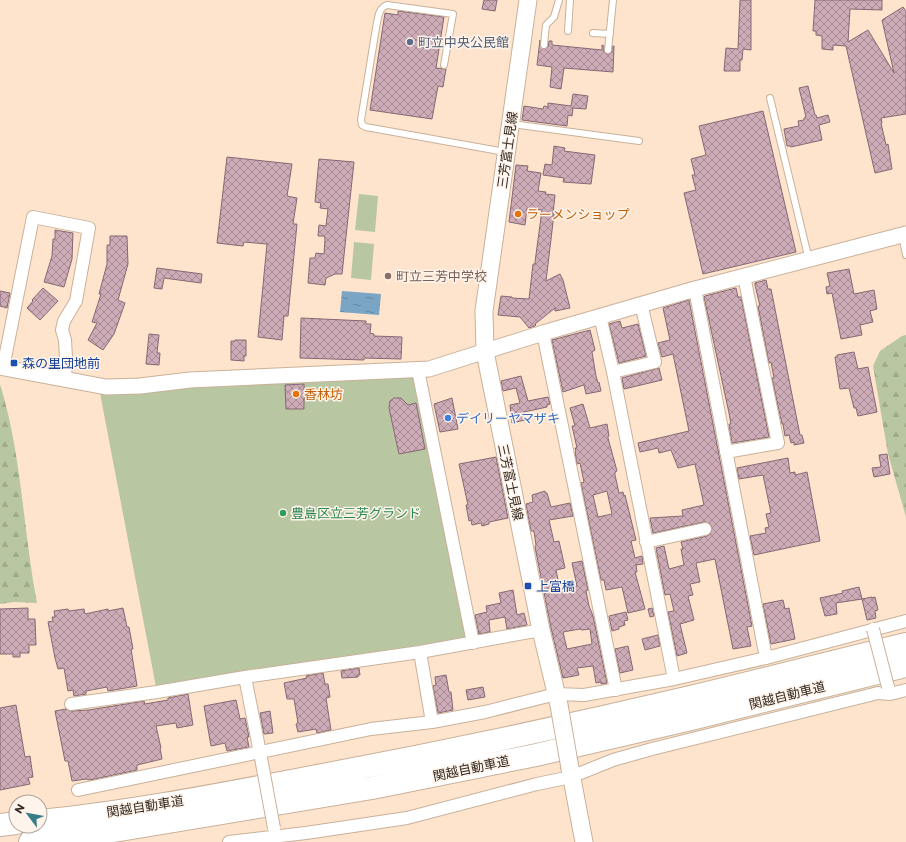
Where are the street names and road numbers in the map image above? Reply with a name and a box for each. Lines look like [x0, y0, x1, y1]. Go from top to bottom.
street label: 三芳富士見線 [494, 110, 520, 190]
street label: 三芳富士見線 [495, 442, 527, 522]
street label: 関越自動車道 [747, 678, 827, 712]
street label: 関越自動車道 [431, 752, 511, 784]
street label: 関越自動車道 [105, 792, 185, 820]

